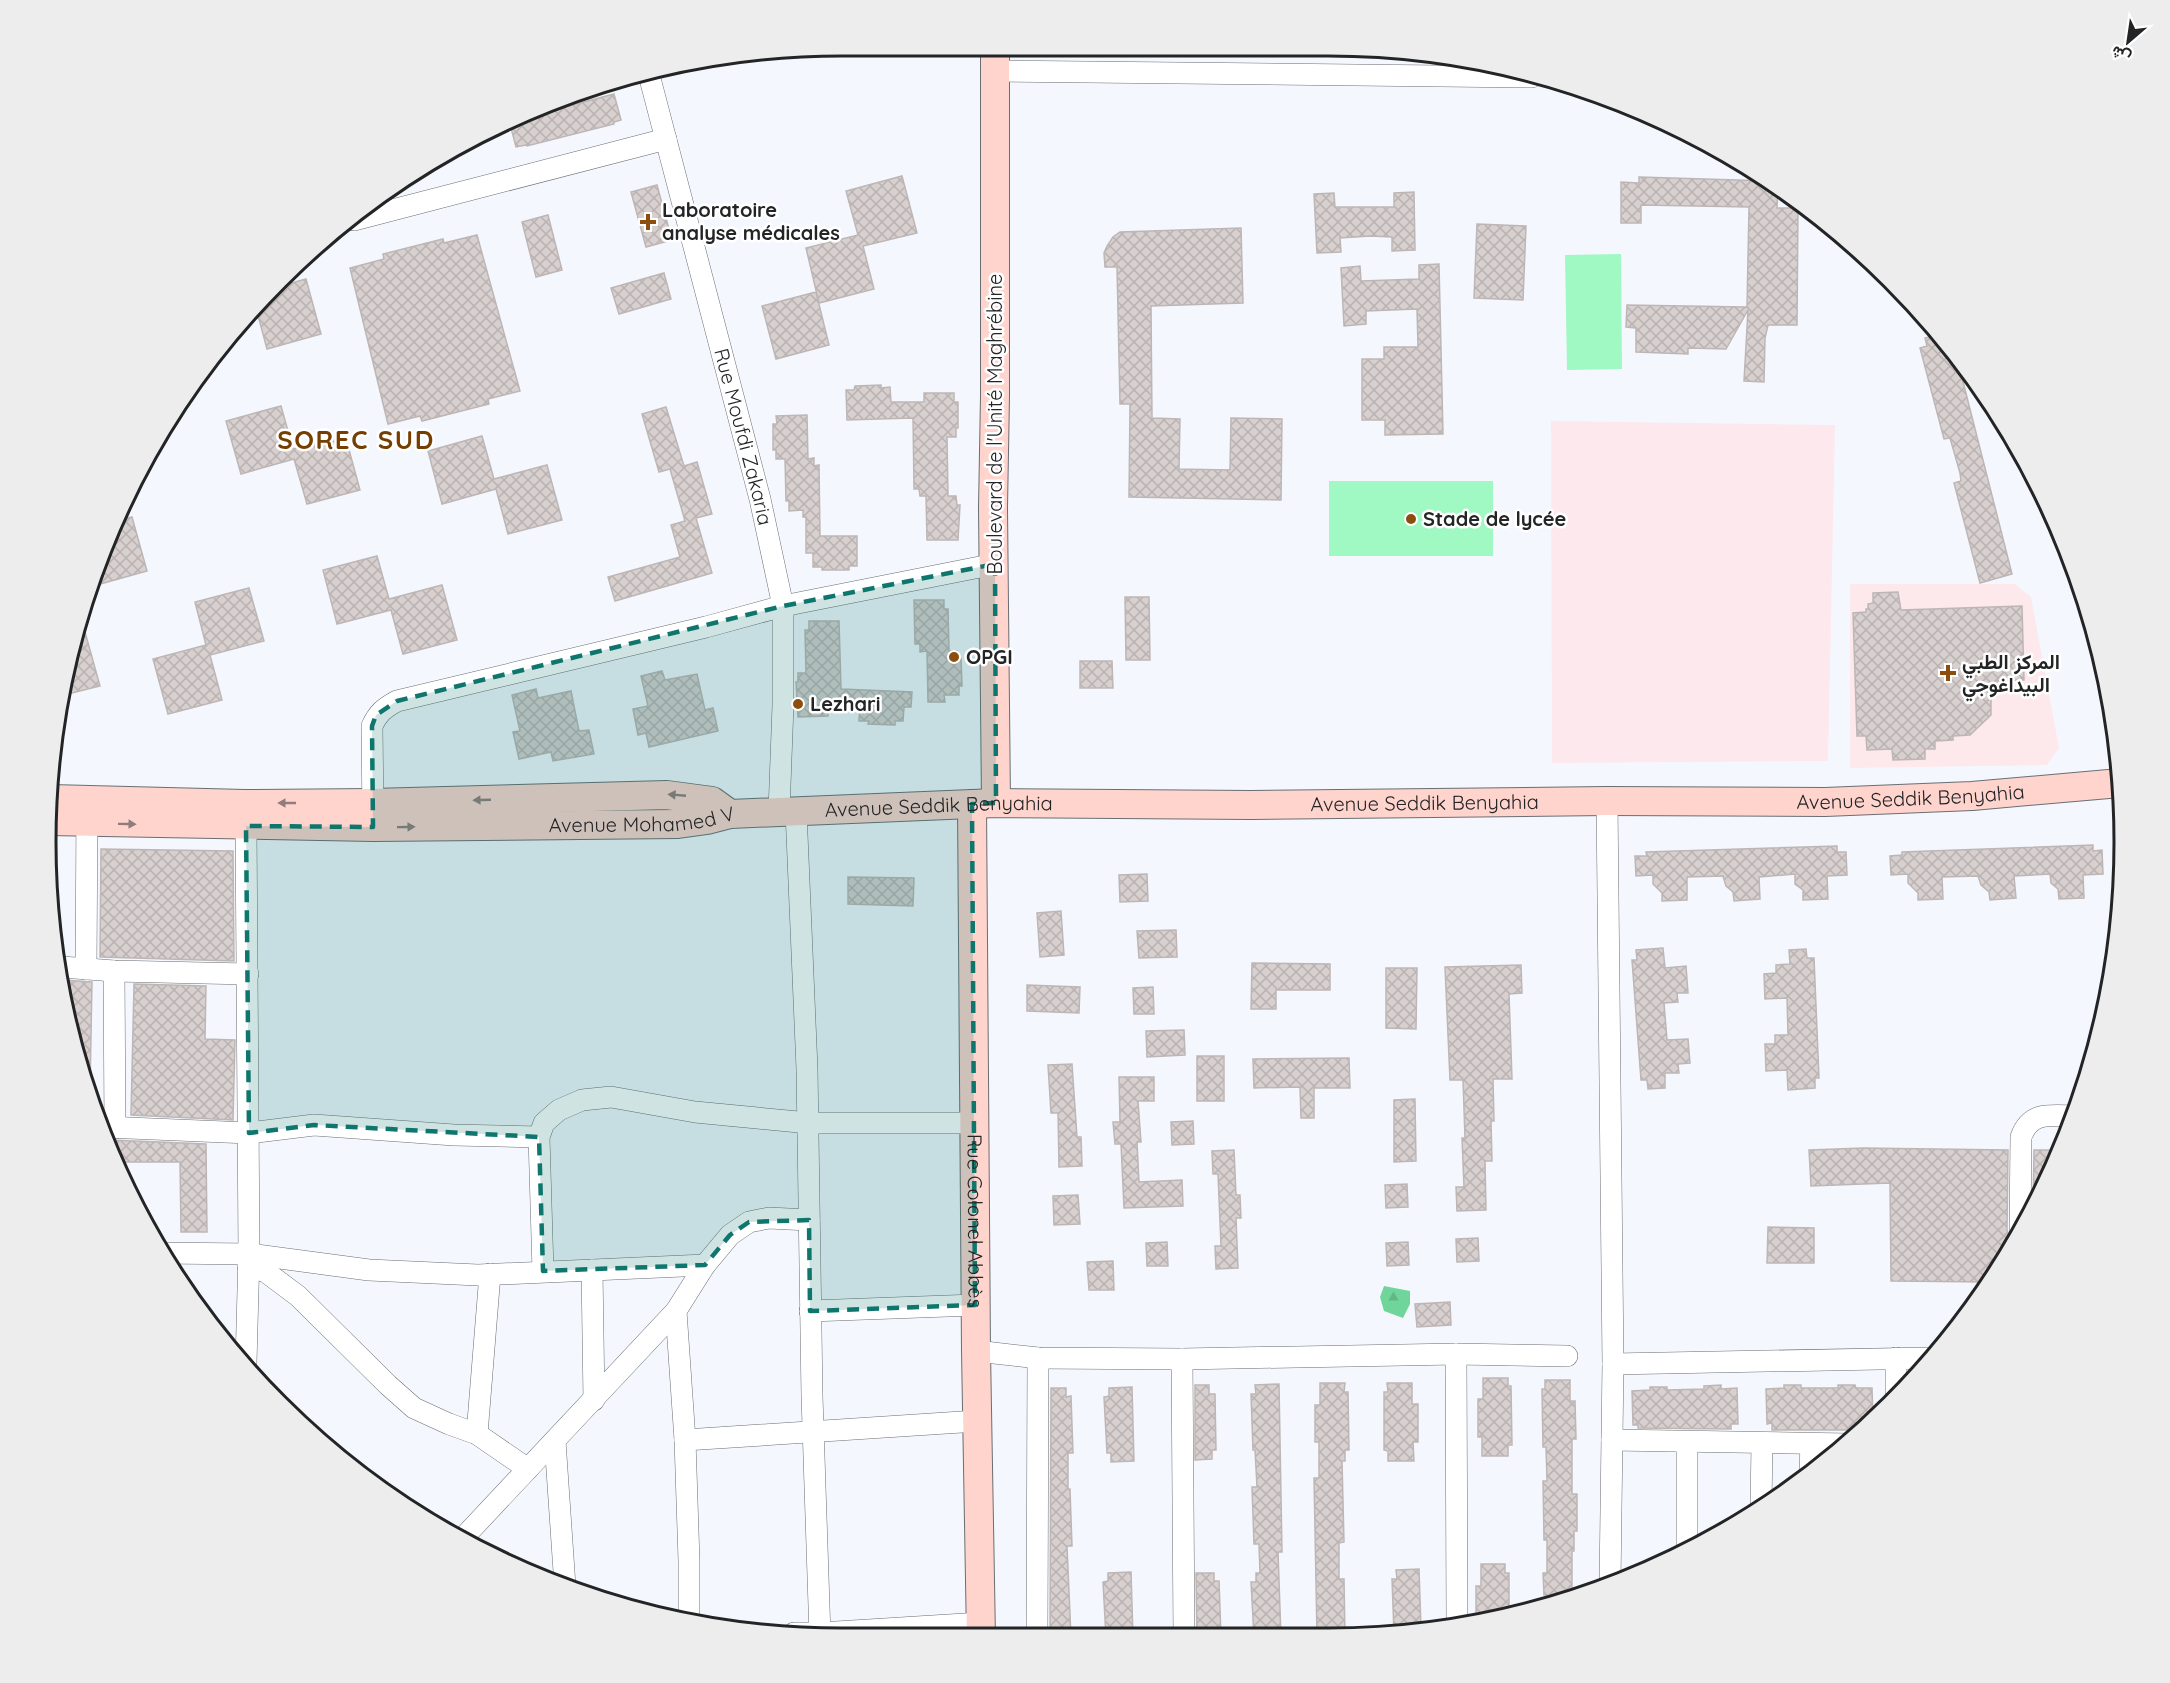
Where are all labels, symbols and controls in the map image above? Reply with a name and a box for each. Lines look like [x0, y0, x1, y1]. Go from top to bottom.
north arrow [2098, 12, 2158, 72]
text: ش [2107, 42, 2134, 69]
place label: Laboratoire analyse médicales [662, 197, 840, 245]
marker: Laboratoire analyse médicales [639, 213, 657, 231]
street label: Boulevard de l'Unité Maghrébine [982, 274, 1007, 574]
street label: Rue Moufdi Zakaria [709, 346, 778, 527]
district label: SOREC SUD [277, 423, 435, 456]
place label: Stade de lycée [1423, 506, 1566, 531]
marker: Stade de lycée [1404, 512, 1418, 526]
place label: OPGI [966, 644, 1013, 669]
place label: المركز الطبي البيداغوجي [1962, 649, 2060, 702]
marker: OPGI [947, 650, 961, 664]
marker: المركز الطبي البيداغوجي [1939, 664, 1957, 682]
place label: Lezhari [810, 691, 880, 716]
marker: Lezhari [791, 697, 805, 711]
street label: Avenue Seddik Benyahia [1796, 778, 2025, 814]
street label: Avenue Seddik Benyahia [1310, 789, 1539, 816]
street label: Avenue Seddik Benyahia [824, 790, 1053, 822]
one-way arrow [667, 791, 686, 800]
one-way arrow [472, 795, 491, 805]
one-way arrow [277, 798, 296, 808]
street label: Avenue Mohamed V [549, 800, 737, 837]
one-way arrow [118, 819, 137, 829]
one-way arrow [397, 822, 416, 831]
street label: Rue Colonel Abbès [962, 1134, 989, 1308]

